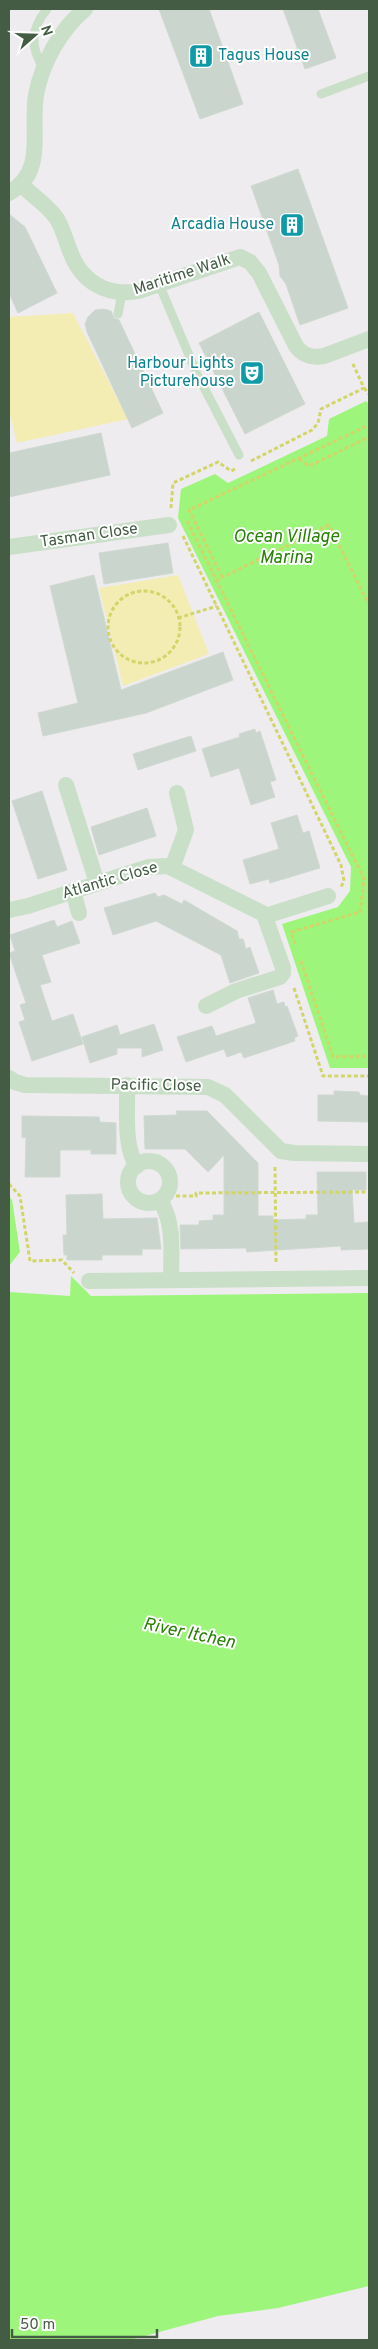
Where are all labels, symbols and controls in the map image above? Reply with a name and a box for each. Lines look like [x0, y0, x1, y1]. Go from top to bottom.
north arrow [10, 10, 60, 60]
text: N [36, 23, 56, 39]
building icon: Tagus House [188, 43, 214, 69]
place label: Tagus House [218, 46, 309, 66]
building icon: Arcadia House [279, 212, 305, 238]
place label: Arcadia House [170, 215, 274, 235]
street label: Maritime Walk [131, 250, 233, 300]
place label: Harbour Lights Picturehouse [127, 354, 234, 392]
theatre icon: Harbour Lights Picturehouse [239, 360, 265, 386]
street label: Tasman Close [39, 519, 139, 553]
water label: Ocean Village Marina [233, 526, 340, 570]
street label: Atlantic Close [60, 858, 160, 904]
street label: Pacific Close [110, 1075, 202, 1097]
water label: River Itchen [141, 1613, 237, 1655]
scale bar [12, 2306, 158, 2338]
text: 50 m [20, 2316, 55, 2335]

